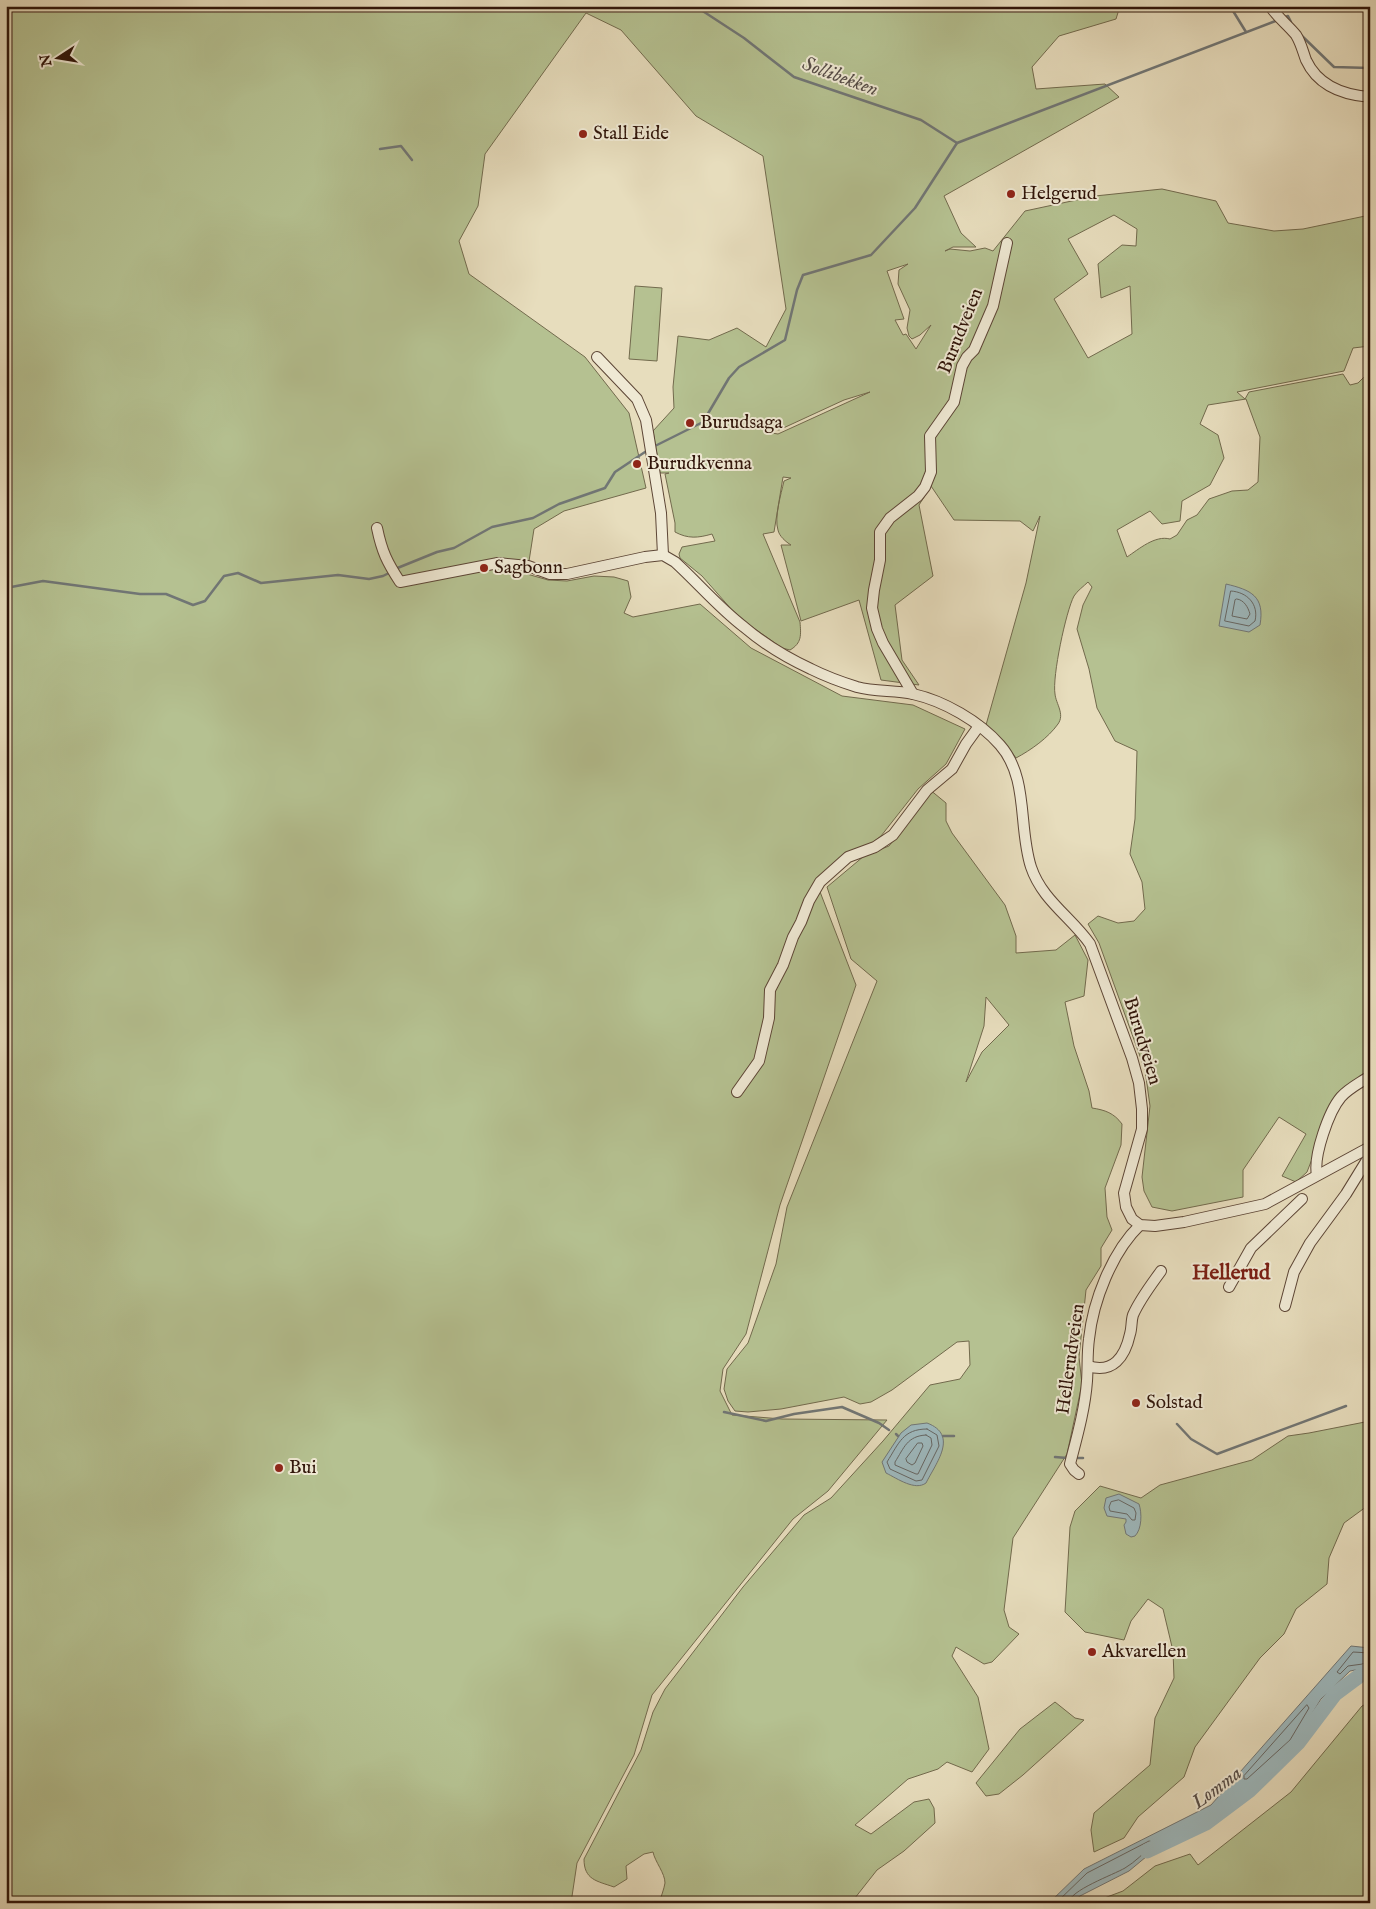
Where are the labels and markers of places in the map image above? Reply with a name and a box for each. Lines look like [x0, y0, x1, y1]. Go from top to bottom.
place label: Stall Eide [593, 122, 669, 146]
marker: Stall Eide [577, 128, 589, 140]
place label: Helgerud [1021, 182, 1098, 206]
marker: Helgerud [1005, 188, 1017, 200]
place label: Burudsaga [700, 411, 784, 435]
marker: Burudsaga [684, 417, 696, 429]
place label: Burudkvenna [647, 452, 753, 476]
marker: Burudkvenna [631, 458, 643, 470]
place label: Sagbonn [494, 556, 563, 580]
marker: Sagbonn [478, 562, 490, 574]
place label: Solstad [1146, 1391, 1204, 1415]
marker: Solstad [1130, 1397, 1142, 1409]
place label: Bui [289, 1456, 317, 1480]
marker: Bui [273, 1462, 285, 1474]
place label: Akvarellen [1101, 1640, 1186, 1664]
marker: Akvarellen [1086, 1646, 1098, 1658]

